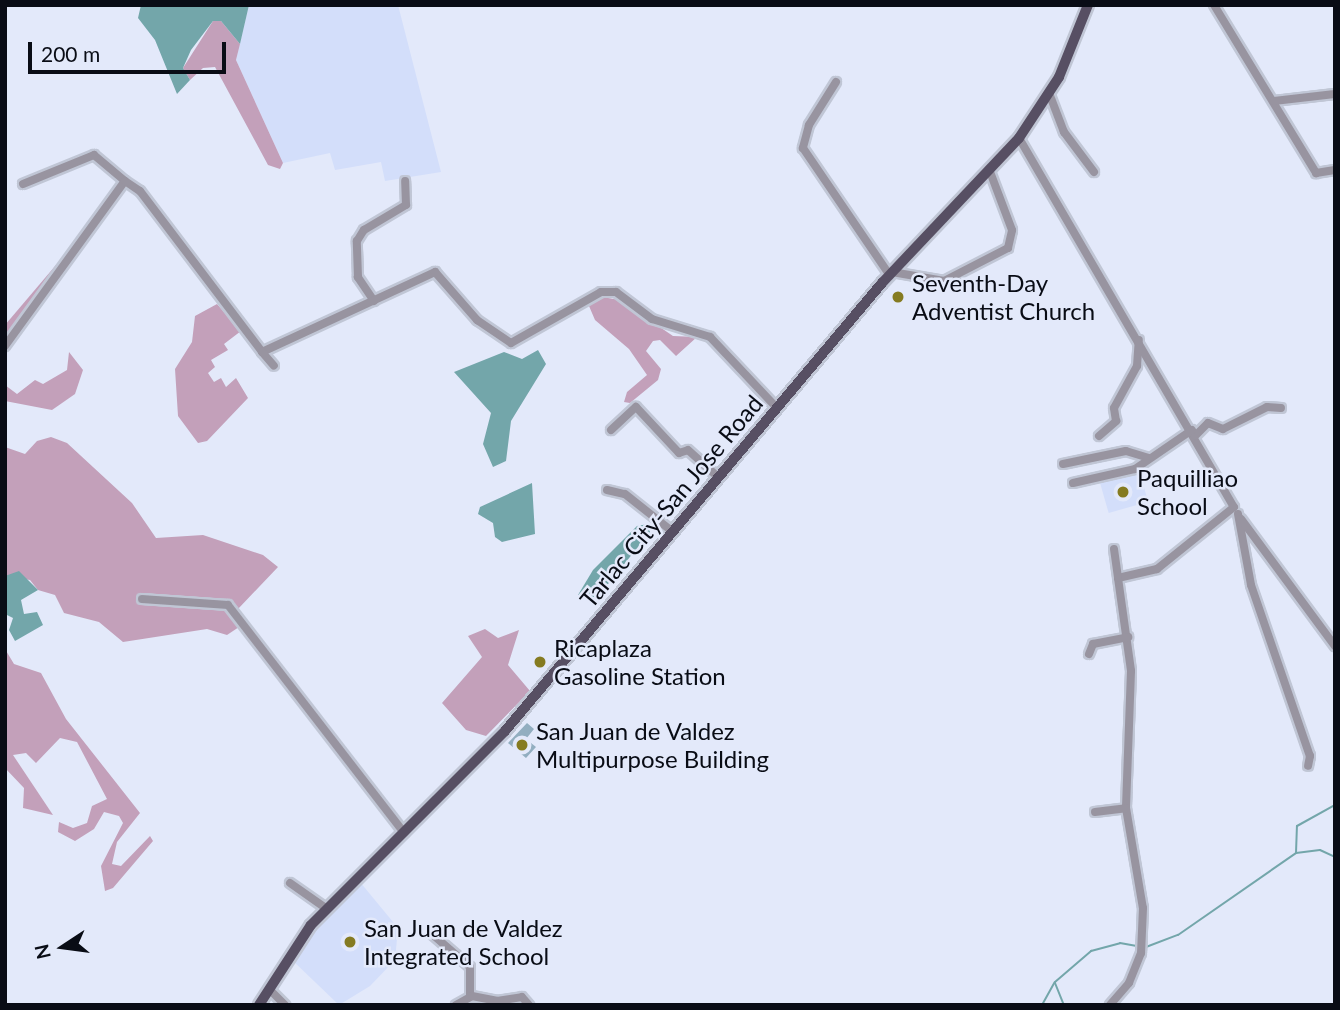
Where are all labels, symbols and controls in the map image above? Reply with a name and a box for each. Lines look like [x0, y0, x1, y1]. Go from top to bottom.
scale bar [32, 28, 229, 72]
text: 200 m [41, 41, 100, 66]
place label: Seventh-Day Adventist Church [912, 269, 1095, 325]
marker: Seventh-Day Adventist Church [890, 289, 906, 305]
street label: Tarlac City-San Jose Road [573, 389, 769, 613]
place label: Paquilliao School [1137, 464, 1238, 520]
marker: Paquilliao School [1115, 484, 1131, 500]
place label: Ricaplaza Gasoline Station [554, 634, 726, 690]
marker: Ricaplaza Gasoline Station [532, 654, 548, 670]
place label: San Juan de Valdez Multipurpose Building [536, 717, 769, 773]
marker: San Juan de Valdez Multipurpose Building [514, 737, 530, 753]
north arrow [28, 912, 98, 982]
place label: San Juan de Valdez Integrated School [364, 914, 564, 970]
marker: San Juan de Valdez Integrated School [342, 934, 358, 950]
text: N [29, 942, 55, 962]

